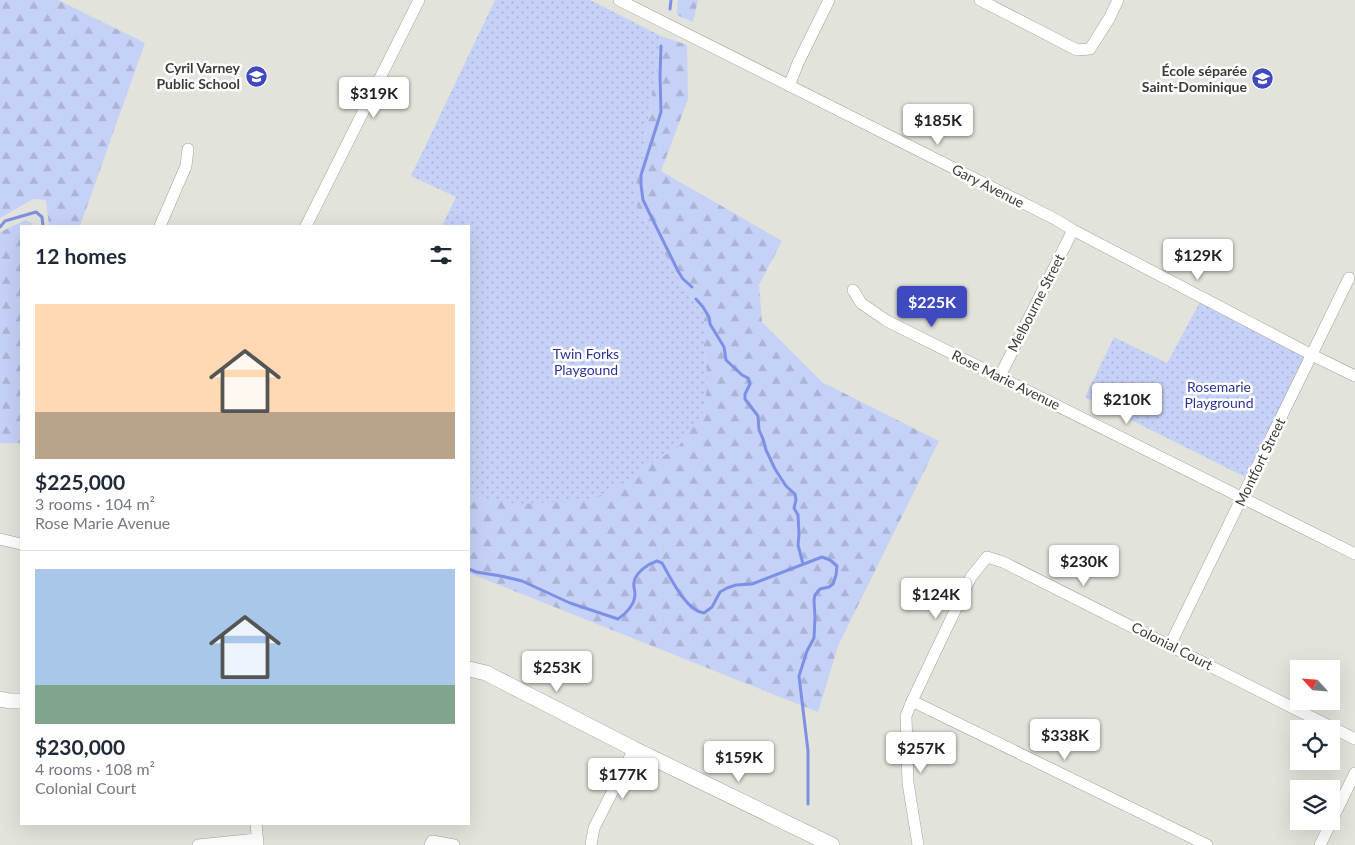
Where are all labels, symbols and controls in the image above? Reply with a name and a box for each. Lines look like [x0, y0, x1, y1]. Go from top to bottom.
place label: Cyril Varney Public School [156, 59, 241, 92]
place label: École séparée Saint-Dominique [1142, 62, 1248, 95]
school or university icon: Cyril Varney Public School [244, 64, 268, 88]
school or university icon: École séparée Saint-Dominique [1251, 67, 1275, 91]
pin: $319K [339, 76, 409, 119]
text: $319K [350, 83, 398, 102]
pin: $185K [903, 104, 973, 146]
text: $185K [914, 110, 962, 129]
street label: Gary Avenue [949, 160, 1027, 211]
pin: $129K [1163, 238, 1233, 281]
icon: filters [427, 241, 455, 269]
text: 12 homes [35, 243, 126, 268]
text: $129K [1174, 245, 1222, 264]
street label: Melbourne Street [1004, 251, 1068, 355]
pin: $225K [897, 286, 967, 328]
text: $225K [908, 292, 956, 311]
icon: home [200, 336, 290, 426]
park label: Twin Forks Playgound [553, 345, 619, 378]
street label: Rose Marie Avenue [949, 346, 1063, 413]
park label: Rosemarie Playground [1184, 378, 1254, 411]
pin: $210K [1092, 382, 1162, 425]
text: $210K [1103, 389, 1151, 408]
street label: Montfort Street [1231, 415, 1288, 509]
text: $225,000 [35, 469, 125, 494]
text: 3 rooms · 104 m² [35, 494, 155, 513]
text: Rose Marie Avenue [35, 513, 170, 532]
pin: $230K [1049, 544, 1119, 587]
text: $230K [1060, 551, 1108, 570]
pin: $124K [901, 578, 971, 620]
text: $124K [912, 584, 960, 603]
icon: home [200, 602, 290, 692]
street label: Colonial Court [1129, 618, 1216, 673]
pin: $253K [522, 650, 592, 693]
text: $253K [533, 657, 581, 676]
north arrow [1290, 660, 1340, 710]
map controls [1290, 660, 1340, 830]
pin: $338K [1030, 718, 1100, 761]
button: locate [1290, 720, 1340, 770]
text: $338K [1041, 725, 1089, 744]
pin: $257K [886, 732, 956, 774]
text: $230,000 [35, 734, 125, 759]
text: $257K [897, 738, 945, 757]
pin: $159K [704, 740, 774, 783]
text: $159K [715, 747, 763, 766]
pin: $177K [588, 758, 658, 800]
text: 4 rooms · 108 m² [35, 759, 155, 778]
text: $177K [599, 764, 647, 783]
text: Colonial Court [35, 778, 136, 797]
button: layers [1290, 780, 1340, 830]

